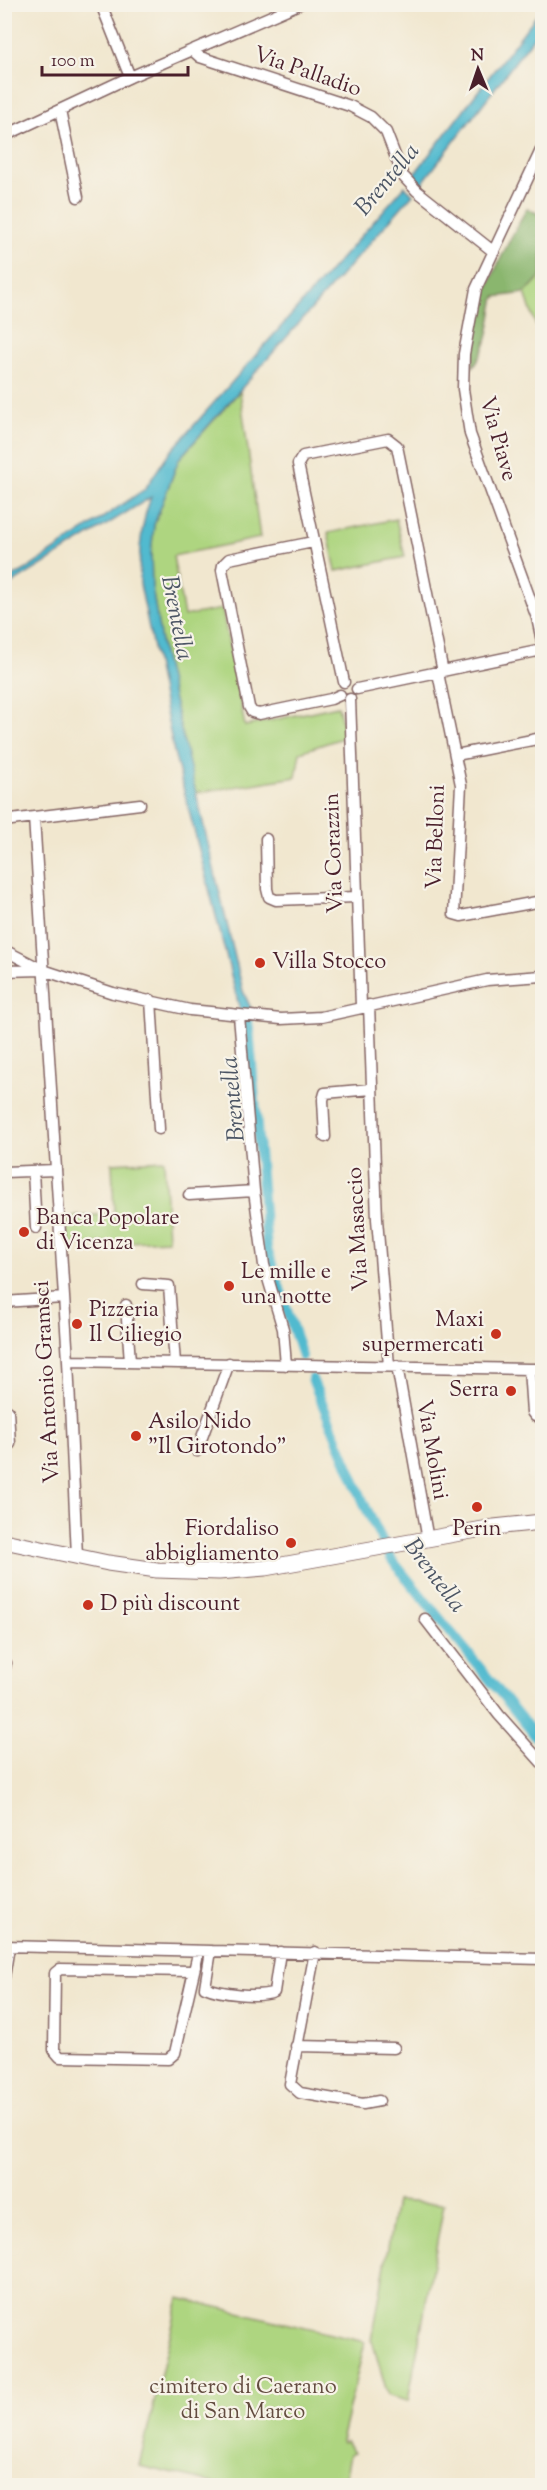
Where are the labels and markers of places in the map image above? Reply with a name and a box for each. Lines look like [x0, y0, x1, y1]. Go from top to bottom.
place label: Villa Stocco [272, 947, 386, 979]
marker: Villa Stocco [253, 956, 267, 970]
place label: Banca Popolare di Vicenza [36, 1203, 179, 1260]
marker: Banca Popolare di Vicenza [17, 1225, 31, 1239]
place label: Le mille e una notte [241, 1257, 332, 1314]
marker: Le mille e una notte [222, 1279, 236, 1293]
place label: Pizzeria Il Ciliegio [89, 1295, 182, 1352]
place label: Maxi supermercati [362, 1305, 484, 1362]
marker: Pizzeria Il Ciliegio [70, 1317, 84, 1331]
marker: Maxi supermercati [489, 1327, 503, 1341]
place label: Serra [449, 1375, 499, 1407]
marker: Serra [504, 1384, 518, 1398]
place label: Asilo Nido "Il Girotondo" [148, 1407, 287, 1464]
marker: Asilo Nido "Il Girotondo" [129, 1429, 143, 1443]
marker: Perin [470, 1500, 484, 1514]
place label: Fiordaliso abbigliamento [145, 1514, 279, 1571]
place label: Perin [452, 1514, 502, 1546]
marker: Fiordaliso abbigliamento [284, 1536, 298, 1550]
place label: D più discount [100, 1589, 241, 1621]
marker: D più discount [81, 1598, 95, 1612]

